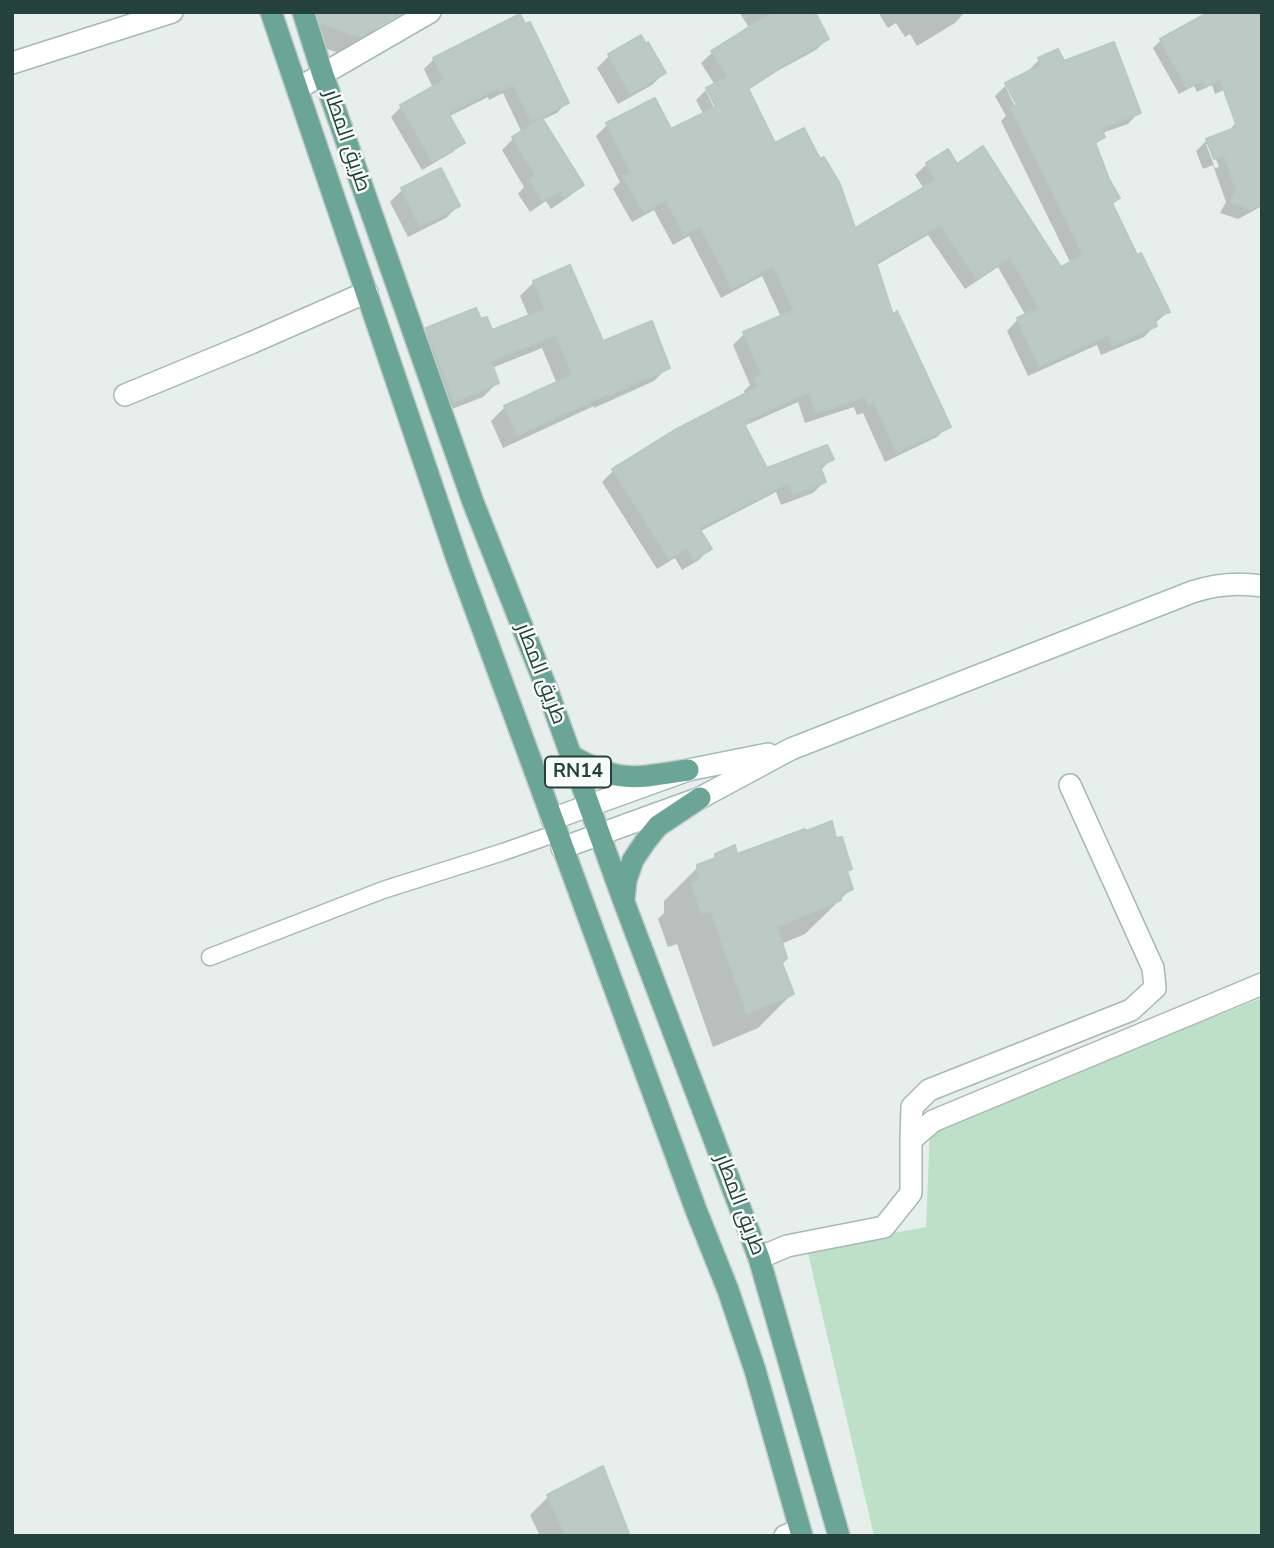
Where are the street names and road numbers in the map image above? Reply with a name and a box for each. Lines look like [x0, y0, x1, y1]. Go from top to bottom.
street label: طريق المطار [317, 87, 375, 195]
street label: طريق المطار [509, 620, 571, 728]
road number: RN14 [545, 757, 611, 788]
street label: طريق المطار [708, 1151, 770, 1259]

